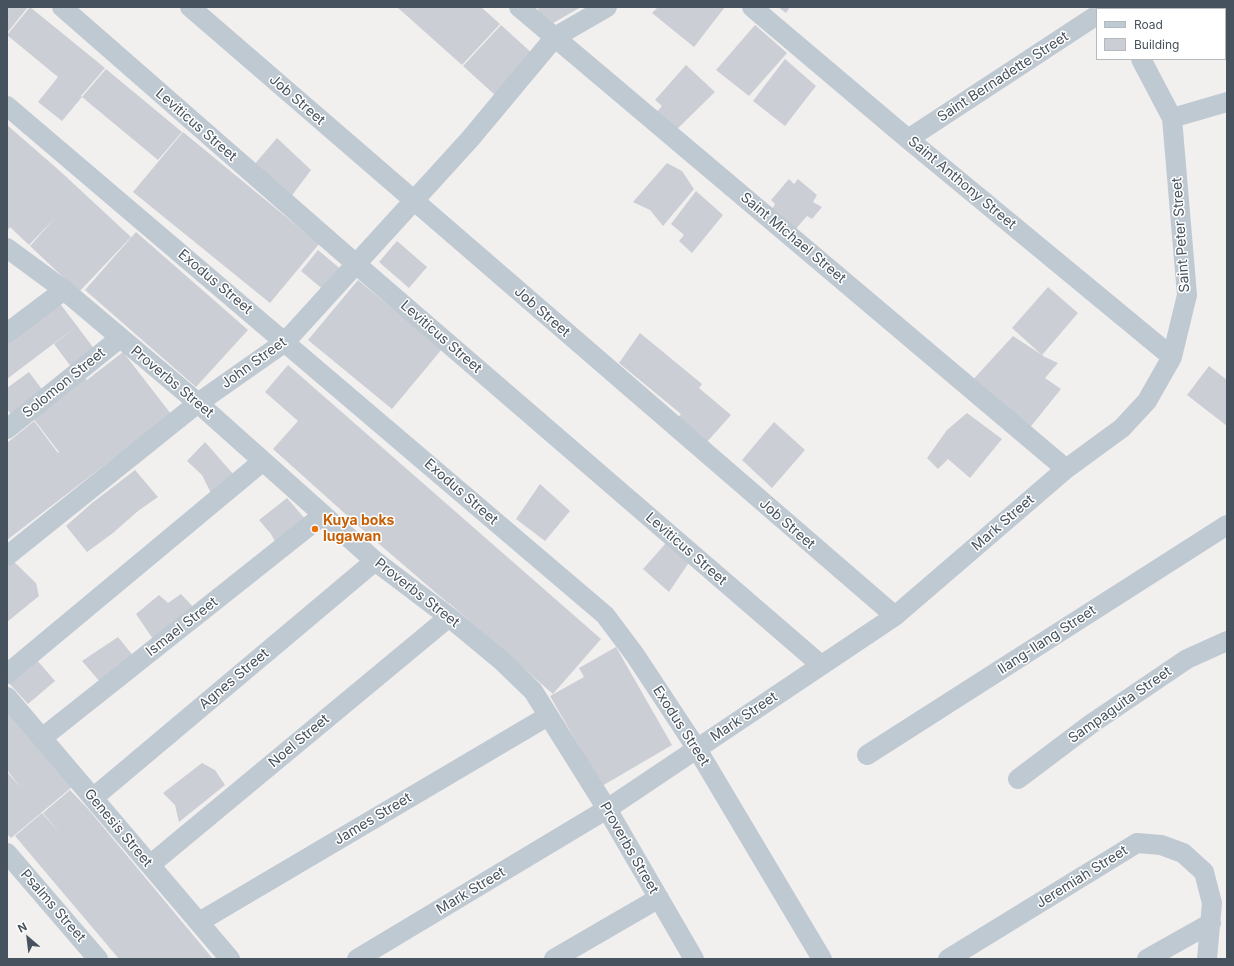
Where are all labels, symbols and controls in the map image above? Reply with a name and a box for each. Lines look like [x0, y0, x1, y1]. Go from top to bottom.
legend [1096, 8, 1226, 60]
text: Road [1134, 17, 1163, 32]
street label: Saint Bernadette Street [934, 28, 1072, 126]
text: Building [1134, 37, 1179, 52]
street label: Job Street [266, 71, 328, 129]
street label: Leviticus Street [152, 85, 240, 165]
street label: Saint Anthony Street [905, 133, 1019, 233]
street label: Saint Peter Street [1169, 177, 1193, 293]
street label: Saint Michael Street [737, 189, 849, 287]
street label: Exodus Street [174, 246, 256, 318]
street label: Job Street [511, 283, 573, 341]
street label: Leviticus Street [397, 297, 485, 377]
street label: John Street [218, 334, 290, 392]
street label: Proverbs Street [127, 343, 217, 421]
street label: Solomon Street [19, 345, 109, 421]
street label: Exodus Street [421, 456, 501, 528]
street label: Mark Street [968, 491, 1038, 555]
street label: Job Street [756, 495, 818, 553]
street label: Leviticus Street [642, 509, 730, 589]
place label: Kuya boks lugawan [323, 513, 394, 546]
marker: Kuya boks lugawan [310, 524, 320, 534]
street label: Proverbs Street [371, 555, 463, 631]
street label: Ismael Street [143, 594, 221, 660]
street label: Ilang-Ilang Street [995, 602, 1099, 678]
street label: Agnes Street [196, 645, 272, 713]
street label: Sampaguita Street [1065, 663, 1175, 747]
street label: Exodus Street [649, 683, 713, 769]
street label: Mark Street [707, 688, 781, 746]
street label: Noel Street [265, 711, 333, 771]
street label: Genesis Street [81, 786, 155, 870]
street label: James Street [331, 789, 415, 849]
street label: Proverbs Street [596, 799, 662, 897]
street label: Jeremiah Street [1033, 842, 1131, 912]
street label: Mark Street [434, 864, 508, 918]
street label: Psalms Street [17, 866, 89, 946]
north arrow [8, 918, 48, 958]
text: N [15, 919, 29, 936]

